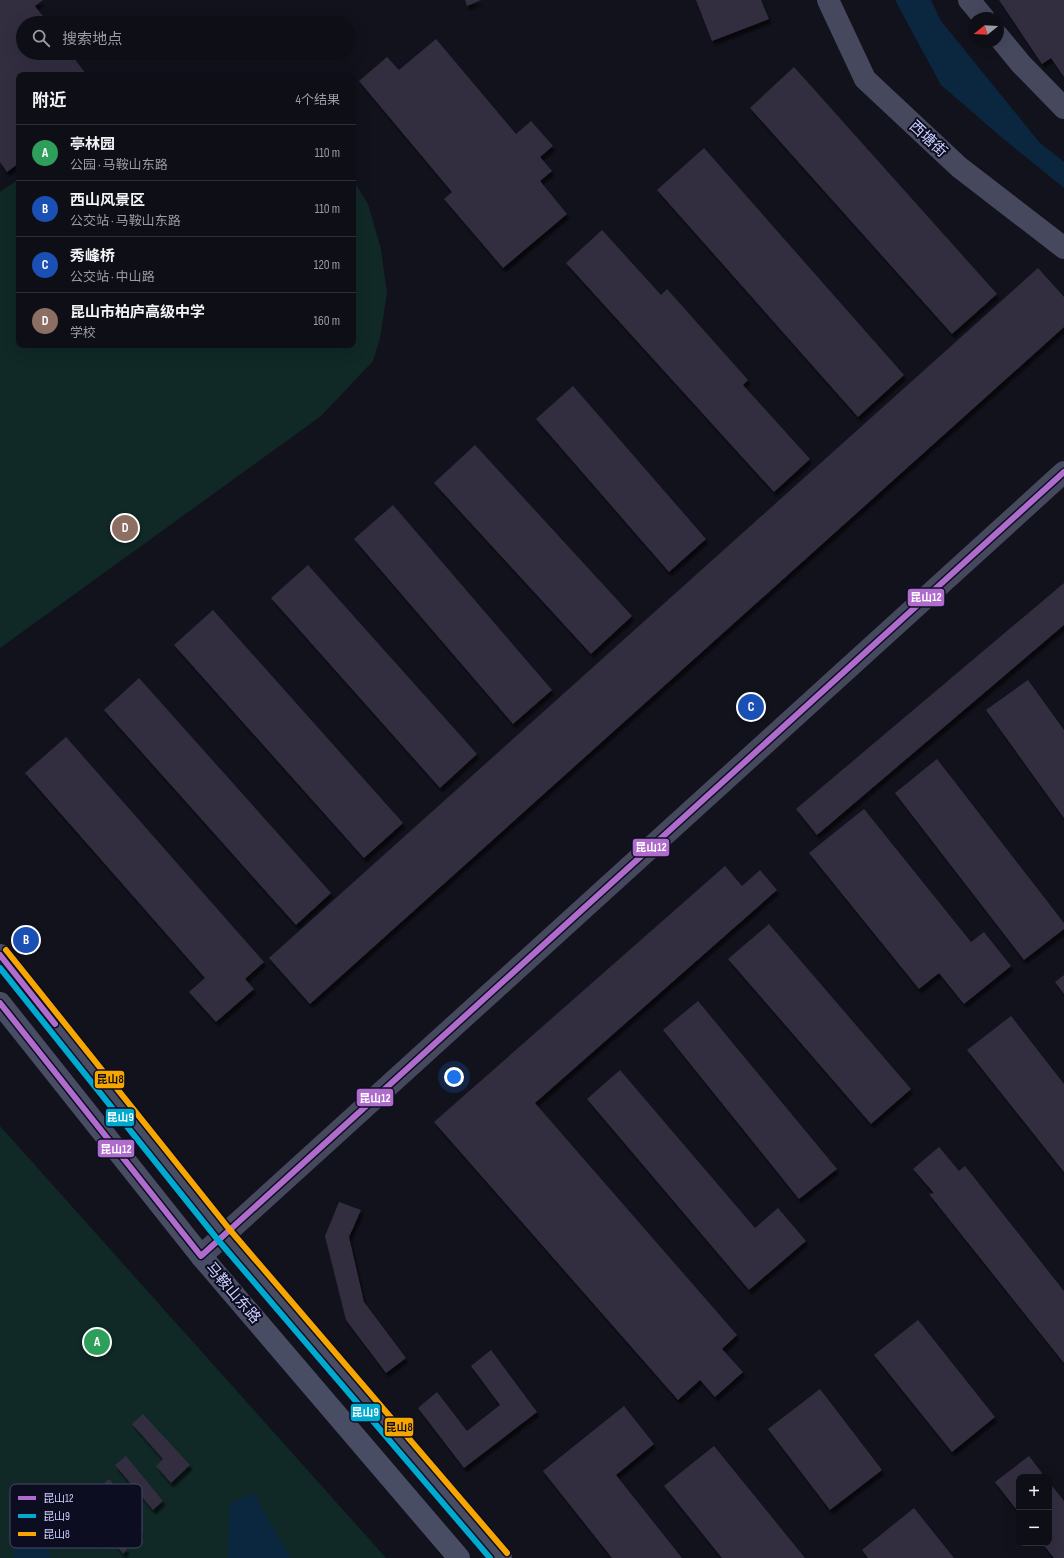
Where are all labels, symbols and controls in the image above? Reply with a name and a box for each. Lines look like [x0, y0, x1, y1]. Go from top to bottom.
north arrow [968, 12, 1004, 48]
search box [16, 16, 356, 60]
icon: search [30, 27, 52, 49]
text: 搜索地点 [62, 30, 122, 49]
text: 附近 [32, 91, 66, 111]
text: 4个结果 [296, 92, 340, 108]
street label: 西塘街 [905, 117, 951, 161]
text: 亭林园 [70, 135, 115, 154]
text: A [42, 145, 48, 161]
text: 110 m [315, 145, 340, 161]
text: 公园 · 马鞍山东路 [70, 157, 168, 173]
text: 西山风景区 [70, 191, 145, 210]
text: B [42, 201, 48, 217]
text: 110 m [315, 201, 340, 217]
text: 公交站 · 马鞍山东路 [70, 213, 181, 229]
text: 秀峰桥 [70, 247, 115, 266]
text: C [42, 257, 48, 273]
text: 120 m [314, 257, 340, 273]
text: 公交站 · 中山路 [70, 269, 155, 285]
text: 昆山市柏庐高级中学 [70, 303, 205, 322]
text: D [42, 313, 48, 329]
text: 160 m [314, 313, 340, 329]
text: 学校 [70, 325, 96, 341]
pin: D [112, 513, 138, 543]
line badge: 昆山12 [907, 588, 945, 607]
text: 昆山12 [910, 591, 942, 604]
pin: C [738, 692, 764, 722]
line badge: 昆山12 [632, 838, 670, 857]
text: 昆山12 [635, 841, 667, 854]
pin: B [13, 925, 39, 955]
your location [444, 1067, 464, 1087]
line badge: 昆山8 [94, 1070, 125, 1089]
text: 昆山8 [96, 1073, 124, 1086]
line badge: 昆山12 [356, 1088, 394, 1107]
text: 昆山12 [359, 1092, 391, 1105]
line badge: 昆山9 [105, 1108, 135, 1127]
text: 昆山9 [106, 1111, 134, 1124]
line badge: 昆山12 [97, 1139, 135, 1158]
text: 昆山12 [100, 1143, 132, 1156]
street label: 马鞍山东路 [201, 1258, 265, 1328]
pin: A [84, 1327, 110, 1357]
line badge: 昆山9 [350, 1403, 381, 1422]
text: 昆山9 [351, 1406, 379, 1419]
line badge: 昆山8 [384, 1417, 414, 1437]
text: 昆山8 [385, 1421, 413, 1434]
map controls [1016, 1474, 1052, 1546]
button: + [1016, 1474, 1052, 1510]
legend [10, 1484, 142, 1548]
text: 昆山12 [43, 1492, 74, 1505]
text: 昆山9 [43, 1510, 70, 1523]
button: − [1016, 1510, 1052, 1546]
text: 昆山8 [43, 1528, 70, 1541]

